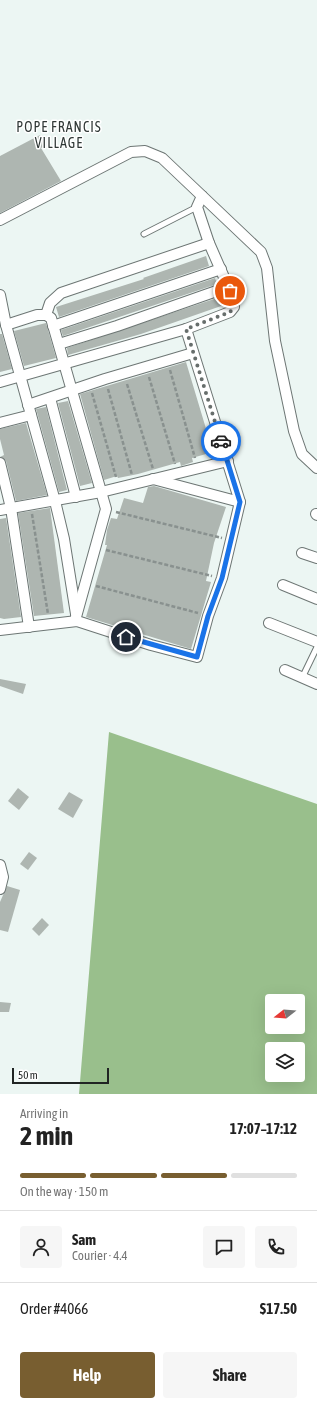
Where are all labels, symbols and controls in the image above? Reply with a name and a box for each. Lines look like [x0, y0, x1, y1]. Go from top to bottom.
district label: POPE FRANCIS VILLAGE [16, 119, 102, 151]
pin [213, 274, 247, 308]
icon: bag [219, 280, 241, 302]
courier [201, 421, 241, 461]
icon: car [210, 430, 232, 452]
pin [109, 620, 143, 654]
icon: home [115, 626, 137, 648]
north arrow [265, 994, 305, 1034]
map controls [265, 994, 305, 1082]
button: layers [265, 1042, 305, 1082]
scale bar [12, 1066, 109, 1085]
text: 50 m [18, 1069, 38, 1081]
text: Arriving in [20, 1106, 68, 1121]
text: 17:07–17:12 [230, 1120, 297, 1137]
text: 2 min [20, 1121, 73, 1151]
text: On the way · 150 m [20, 1184, 108, 1199]
button: person [20, 1226, 62, 1268]
button: chat [203, 1226, 245, 1268]
button: phone [255, 1226, 297, 1268]
text: Sam [72, 1231, 96, 1248]
text: Courier · 4.4 [72, 1248, 128, 1263]
text: Order #4066 [20, 1300, 88, 1317]
text: $17.50 [260, 1300, 297, 1317]
button: Help [20, 1352, 155, 1398]
button: Share [163, 1352, 297, 1398]

